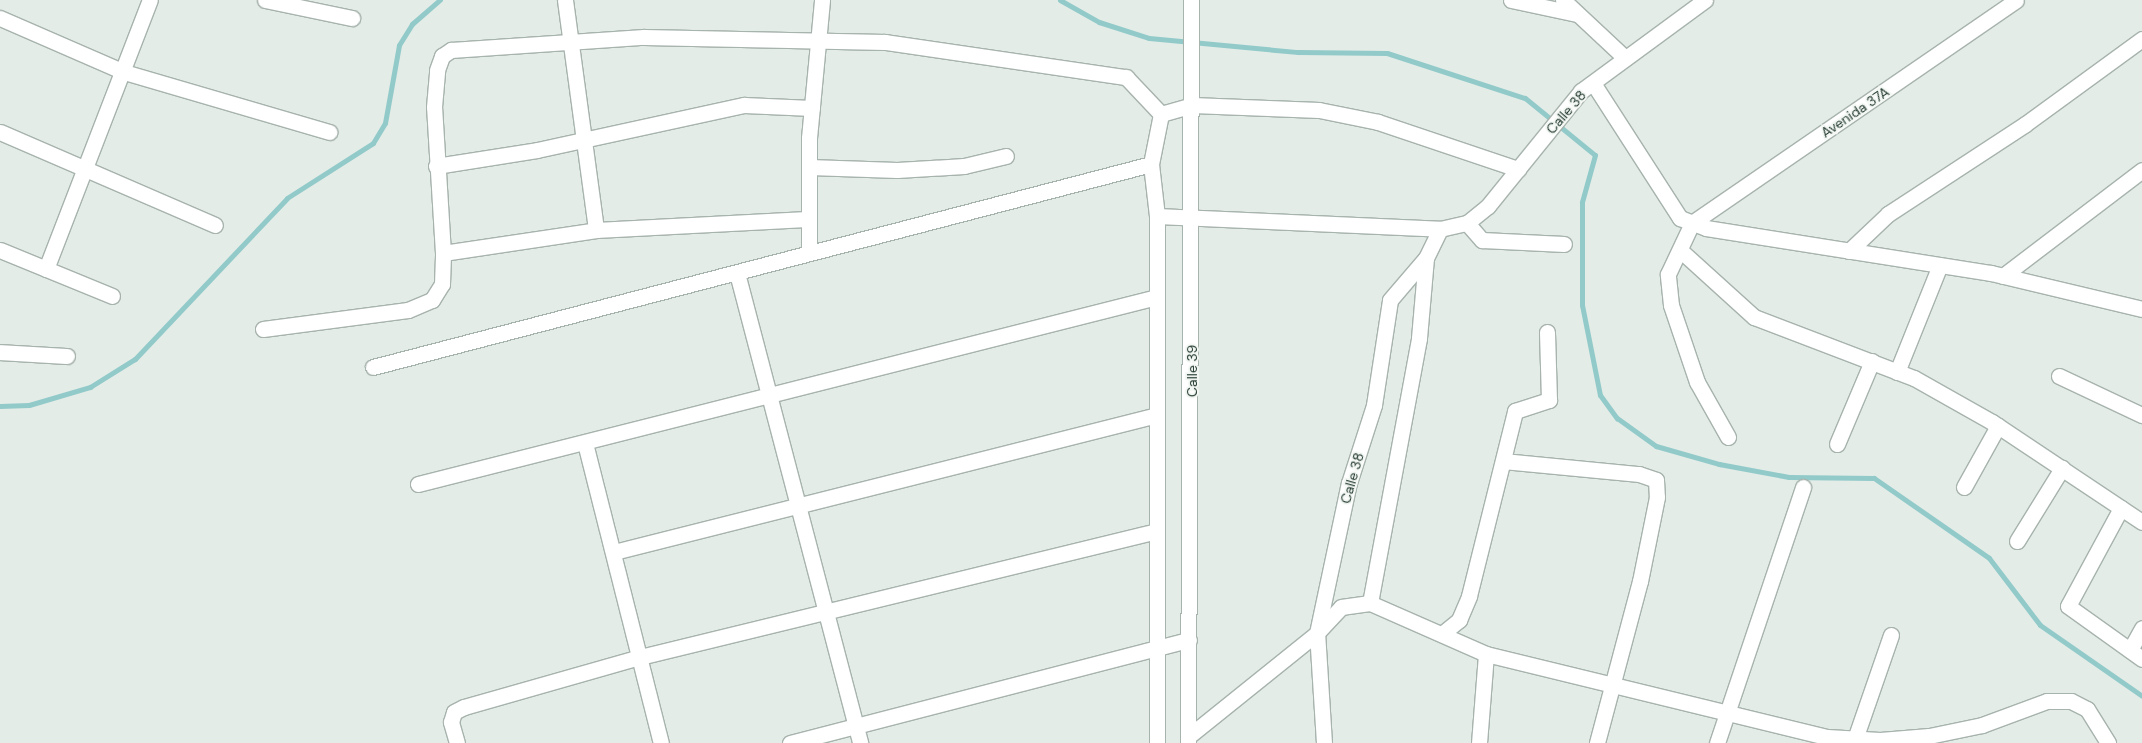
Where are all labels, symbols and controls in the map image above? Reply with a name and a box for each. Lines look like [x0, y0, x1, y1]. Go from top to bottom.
street label: Avenida 37A [1818, 83, 1892, 141]
street label: Calle 38 [1542, 87, 1590, 137]
street label: Calle 39 [1184, 345, 1200, 397]
street label: Calle 38 [1337, 451, 1367, 505]

